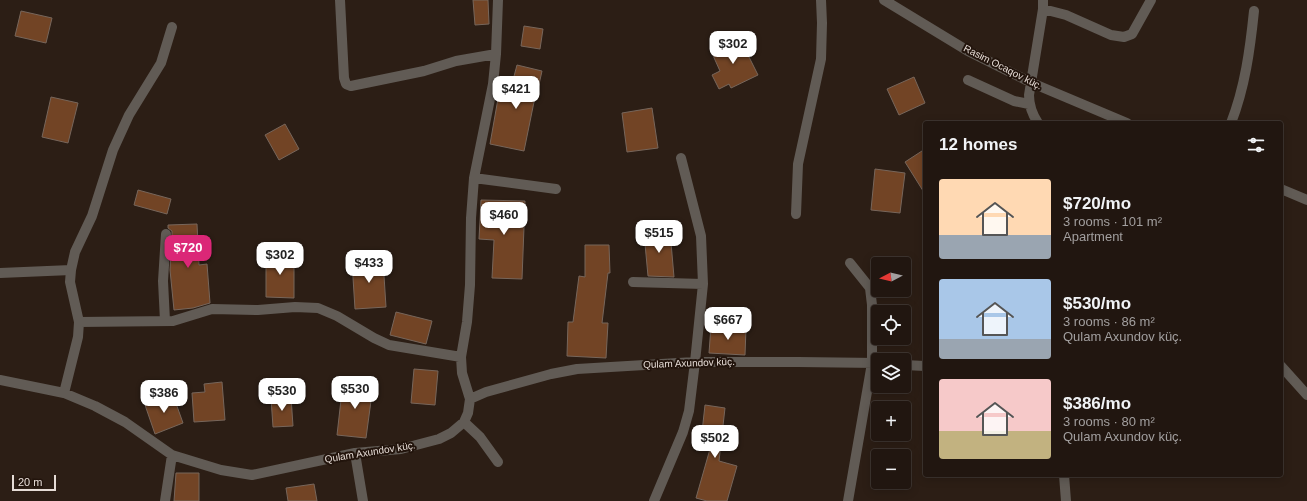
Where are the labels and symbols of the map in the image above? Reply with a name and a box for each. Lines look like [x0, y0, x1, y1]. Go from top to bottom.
pin: $302 [709, 31, 757, 65]
street label: Rasim Ocaqov küç. [962, 42, 1044, 92]
pin: $421 [492, 76, 540, 110]
pin: $460 [480, 202, 528, 236]
pin: $515 [635, 220, 683, 254]
pin: $720 [164, 235, 212, 269]
pin: $302 [256, 242, 304, 276]
pin: $433 [345, 250, 393, 284]
north arrow [871, 257, 911, 297]
pin: $667 [704, 307, 752, 341]
street label: Qulam Axundov küç. [643, 356, 735, 370]
pin: $530 [331, 376, 379, 410]
pin: $530 [258, 378, 306, 412]
pin: $386 [140, 380, 188, 414]
pin: $502 [691, 425, 739, 459]
street label: Qulam Axundov küç. [324, 439, 416, 465]
scale bar [12, 473, 56, 492]

